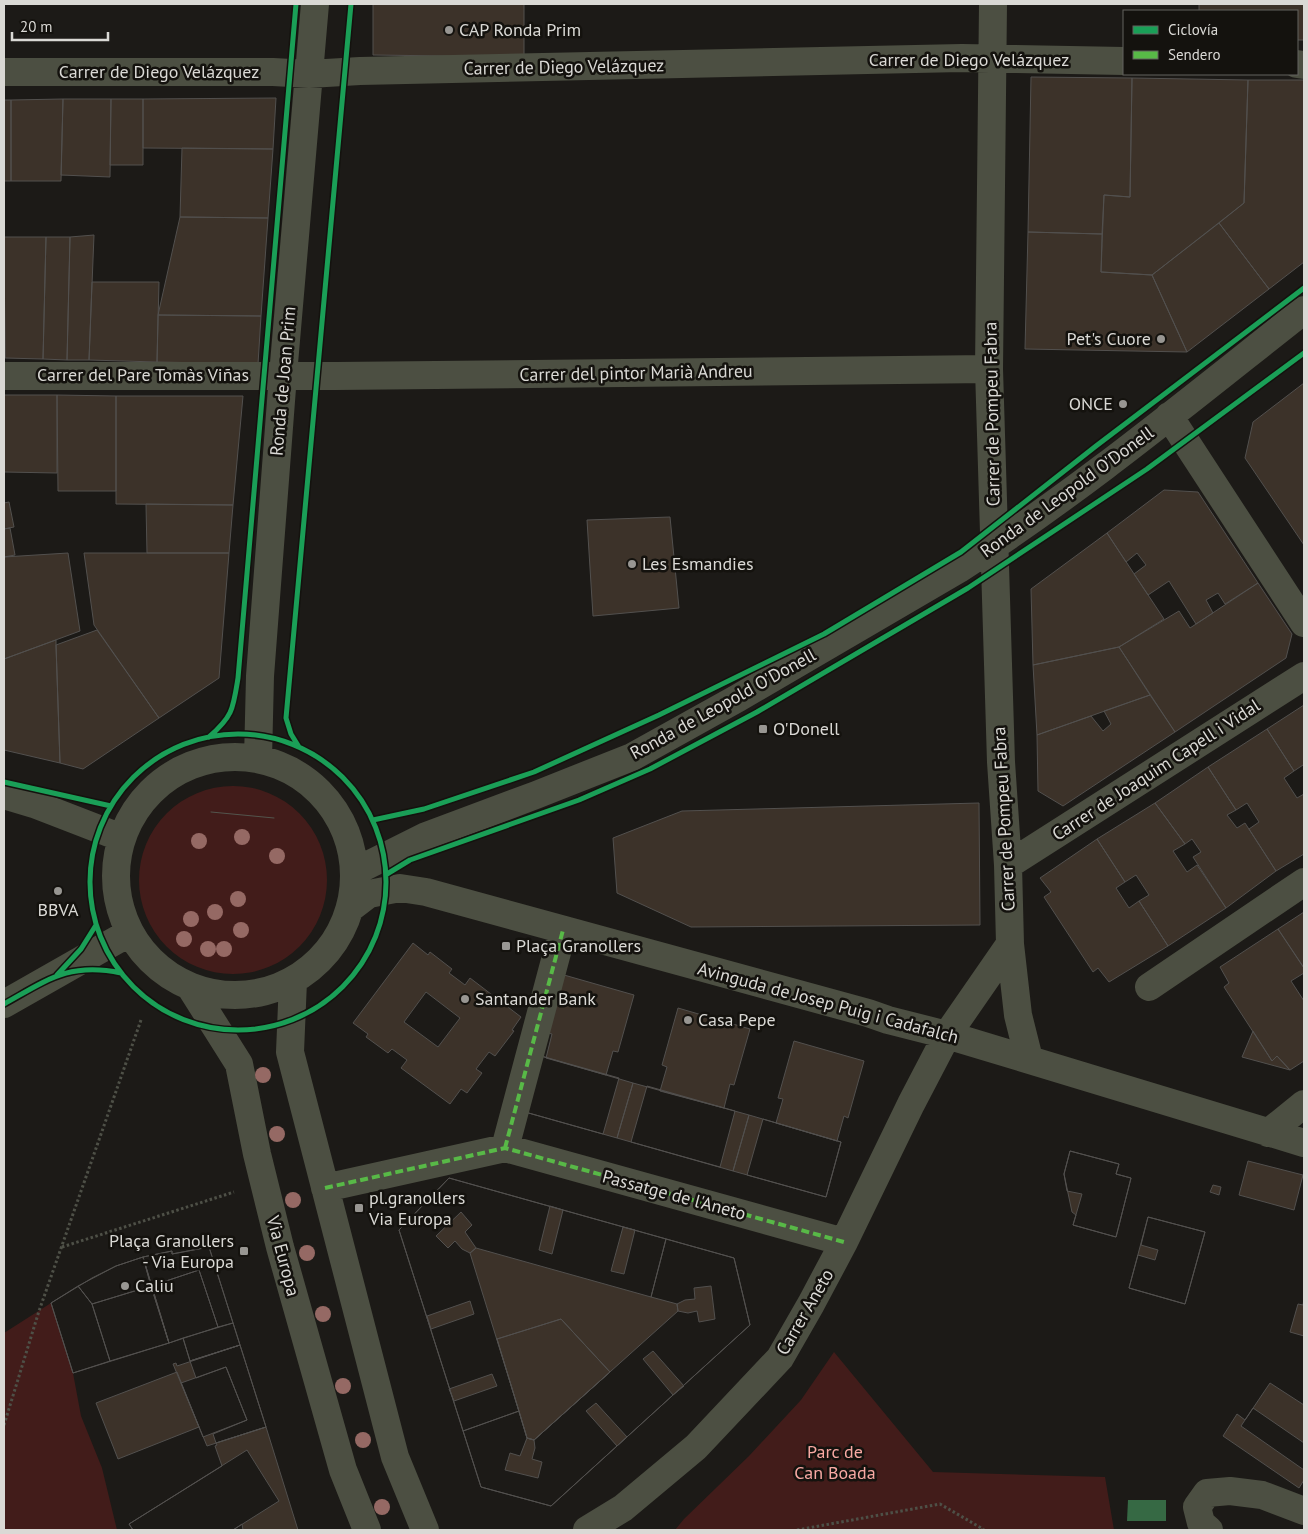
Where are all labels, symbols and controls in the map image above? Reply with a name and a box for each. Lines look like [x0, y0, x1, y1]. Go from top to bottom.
scale bar [12, 10, 109, 42]
legend [1123, 10, 1298, 75]
text: 20 m [20, 17, 53, 36]
place label: CAP Ronda Prim [459, 18, 581, 41]
text: Ciclovía [1168, 20, 1218, 39]
marker: CAP Ronda Prim [443, 24, 455, 36]
text: Sendero [1168, 45, 1221, 64]
street label: Carrer de Diego Velázquez [869, 48, 1069, 71]
street label: Carrer de Diego Velázquez [464, 53, 664, 80]
street label: Carrer de Diego Velázquez [59, 60, 259, 83]
street label: Ronda de Joan Prim [265, 305, 300, 457]
street label: Carrer de Pompeu Fabra [978, 321, 1005, 507]
place label: Pet's Cuore [1067, 327, 1151, 350]
marker: Pet's Cuore [1155, 333, 1167, 345]
street label: Carrer del pintor Marià Andreu [519, 359, 753, 386]
street label: Carrer del Pare Tomàs Viñas [37, 363, 249, 386]
place label: ONCE [1069, 392, 1113, 415]
marker: ONCE [1117, 398, 1129, 410]
street label: Ronda de Leopold O'Donell [975, 420, 1159, 562]
place label: Les Esmandies [642, 552, 754, 575]
marker: Les Esmandies [626, 558, 638, 570]
street label: Ronda de Leopold O'Donell [626, 644, 820, 764]
street label: Carrer de Joaquim Capell i Vidal [1047, 693, 1265, 846]
place label: O'Donell [773, 718, 839, 740]
marker: O'Donell [757, 723, 769, 735]
street label: Carrer de Pompeu Fabra [987, 726, 1020, 912]
marker: BBVA [52, 885, 64, 897]
place label: BBVA [38, 898, 79, 921]
place label: Plaça Granollers [516, 934, 641, 957]
marker: Plaça Granollers [500, 940, 512, 952]
street label: Avinguda de Josep Puig i Cadafalch [695, 957, 961, 1048]
place label: Santander Bank [475, 987, 596, 1010]
marker: Santander Bank [459, 993, 471, 1005]
place label: Casa Pepe [698, 1008, 776, 1031]
marker: Casa Pepe [682, 1014, 694, 1026]
street label: Passatge de l'Aneto [600, 1164, 748, 1225]
place label: pl.granollers Via Europa [368, 1186, 465, 1230]
marker: pl.granollers Via Europa [353, 1202, 365, 1214]
street label: Via Europa [261, 1212, 305, 1299]
place label: Plaça Granollers - Via Europa [109, 1229, 234, 1273]
marker: Plaça Granollers - Via Europa [238, 1245, 250, 1257]
street label: Carrer Aneto [771, 1265, 838, 1359]
place label: Caliu [135, 1274, 174, 1297]
marker: Caliu [119, 1280, 131, 1292]
park label: Parc de Can Boada [794, 1440, 876, 1484]

